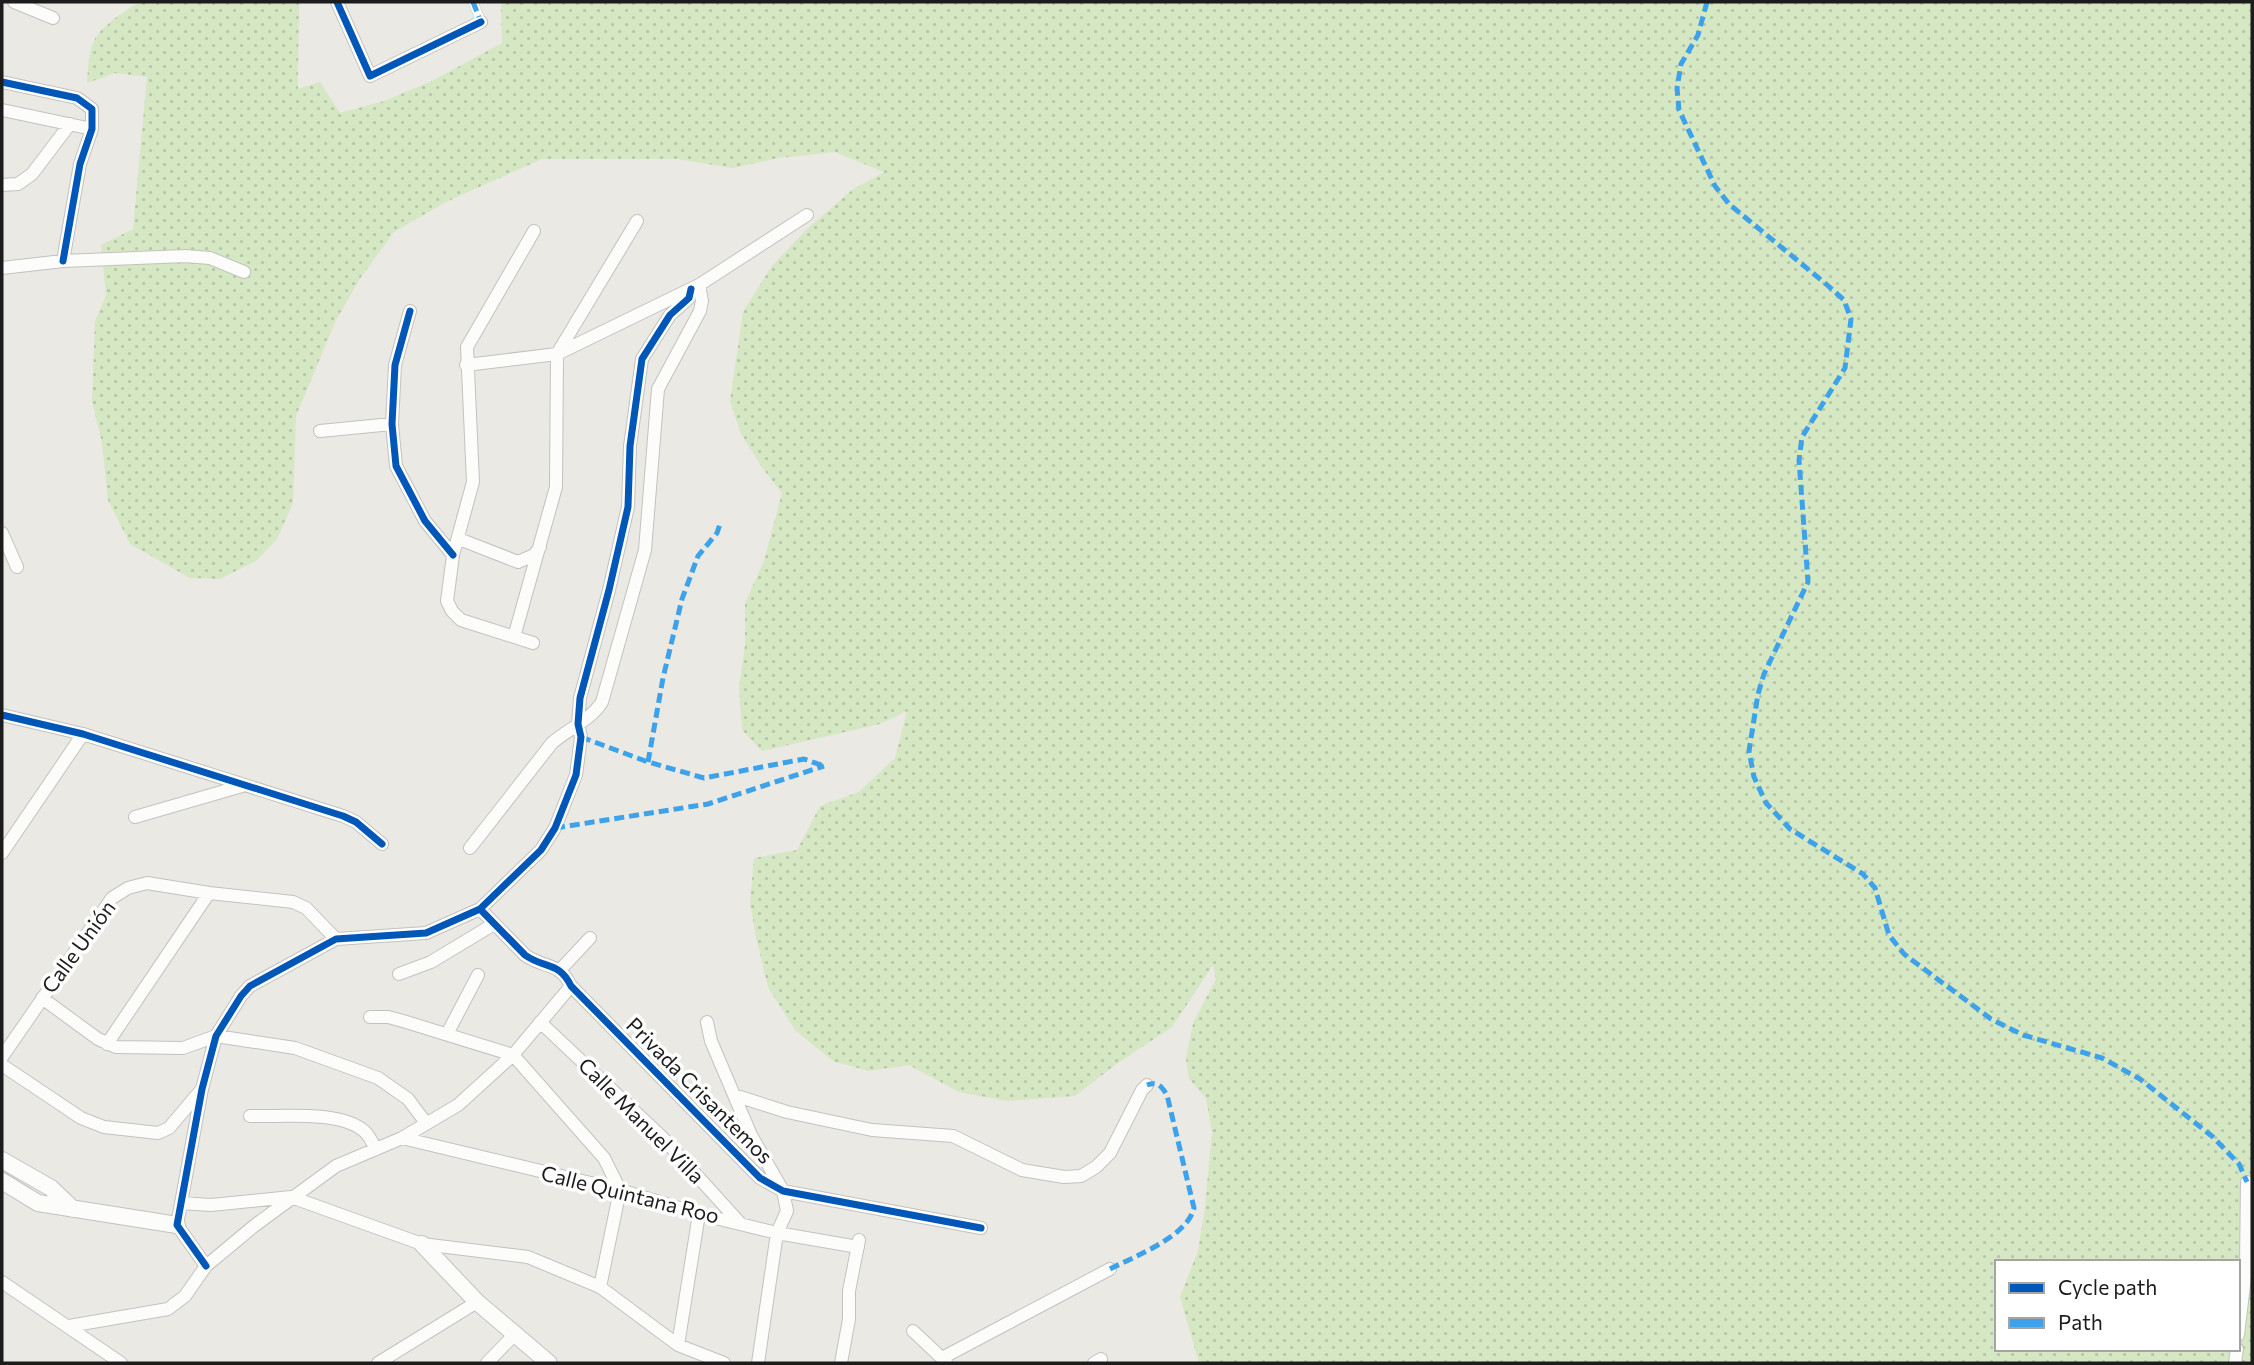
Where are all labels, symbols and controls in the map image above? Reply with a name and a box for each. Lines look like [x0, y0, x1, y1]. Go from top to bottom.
street label: Calle Unión [36, 895, 120, 997]
street label: Privada Crisantemos [622, 1012, 778, 1168]
street label: Calle Manuel Villa [574, 1052, 710, 1188]
street label: Calle Quintana Roo [539, 1159, 722, 1228]
legend [1995, 1260, 2240, 1351]
text: Cycle path [2058, 1274, 2157, 1299]
text: Path [2058, 1309, 2103, 1334]

